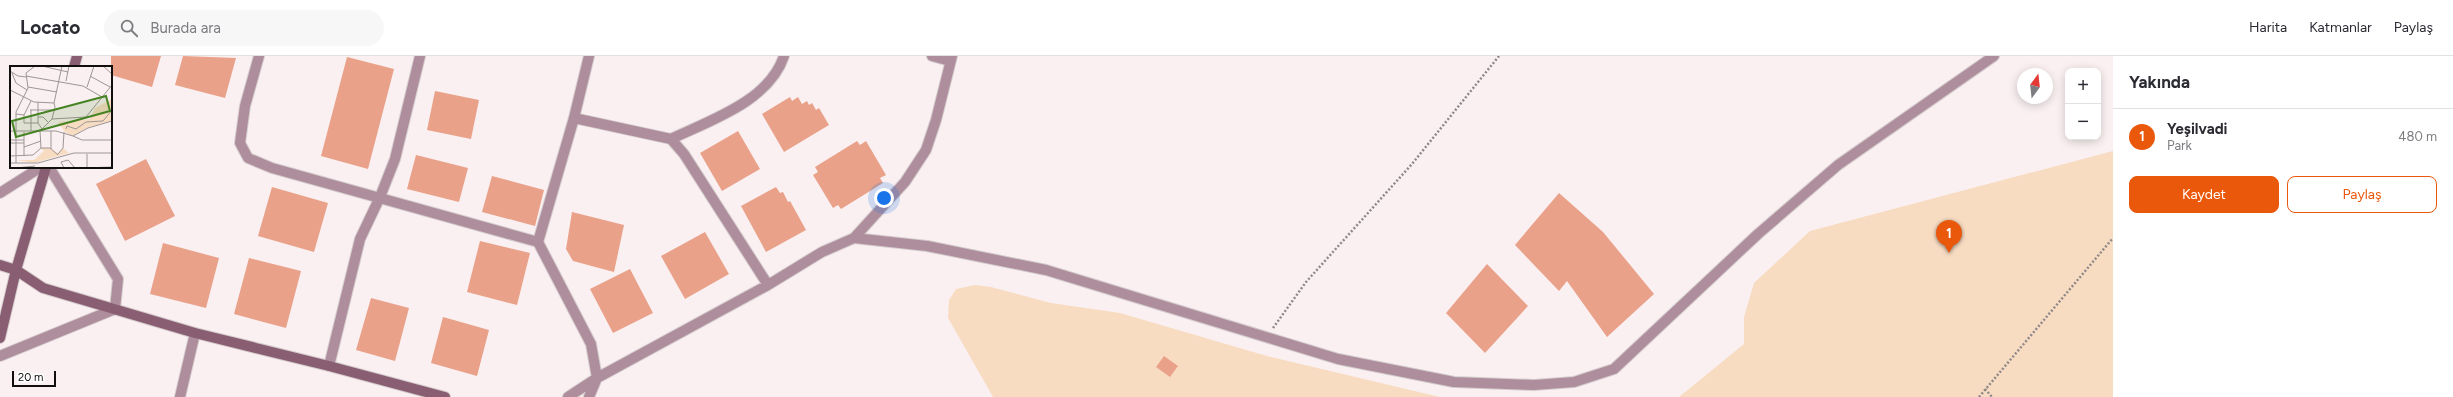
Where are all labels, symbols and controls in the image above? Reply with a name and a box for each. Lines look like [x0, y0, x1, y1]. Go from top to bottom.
search box [104, 10, 384, 46]
text: Locato [20, 16, 80, 39]
icon: search [118, 17, 140, 39]
text: Burada ara [150, 19, 221, 37]
text: Harita [2249, 19, 2287, 36]
text: Katmanlar [2309, 19, 2372, 36]
text: Paylaş [2394, 19, 2433, 36]
inset map [10, 66, 112, 168]
north arrow [2017, 68, 2053, 104]
map controls [2065, 68, 2101, 140]
button: + [2065, 68, 2101, 104]
text: Yakında [2129, 72, 2190, 92]
button: − [2065, 104, 2101, 140]
text: Yeşilvadi [2167, 120, 2228, 138]
text: 1 [2139, 129, 2145, 144]
text: 480 m [2398, 129, 2437, 144]
text: Park [2167, 138, 2192, 153]
button: Kaydet [2129, 176, 2279, 213]
button: Paylaş [2287, 176, 2437, 213]
your location [874, 188, 894, 208]
pin: 1 [1936, 220, 1962, 253]
scale bar [12, 369, 56, 388]
text: 20 m [18, 371, 43, 384]

